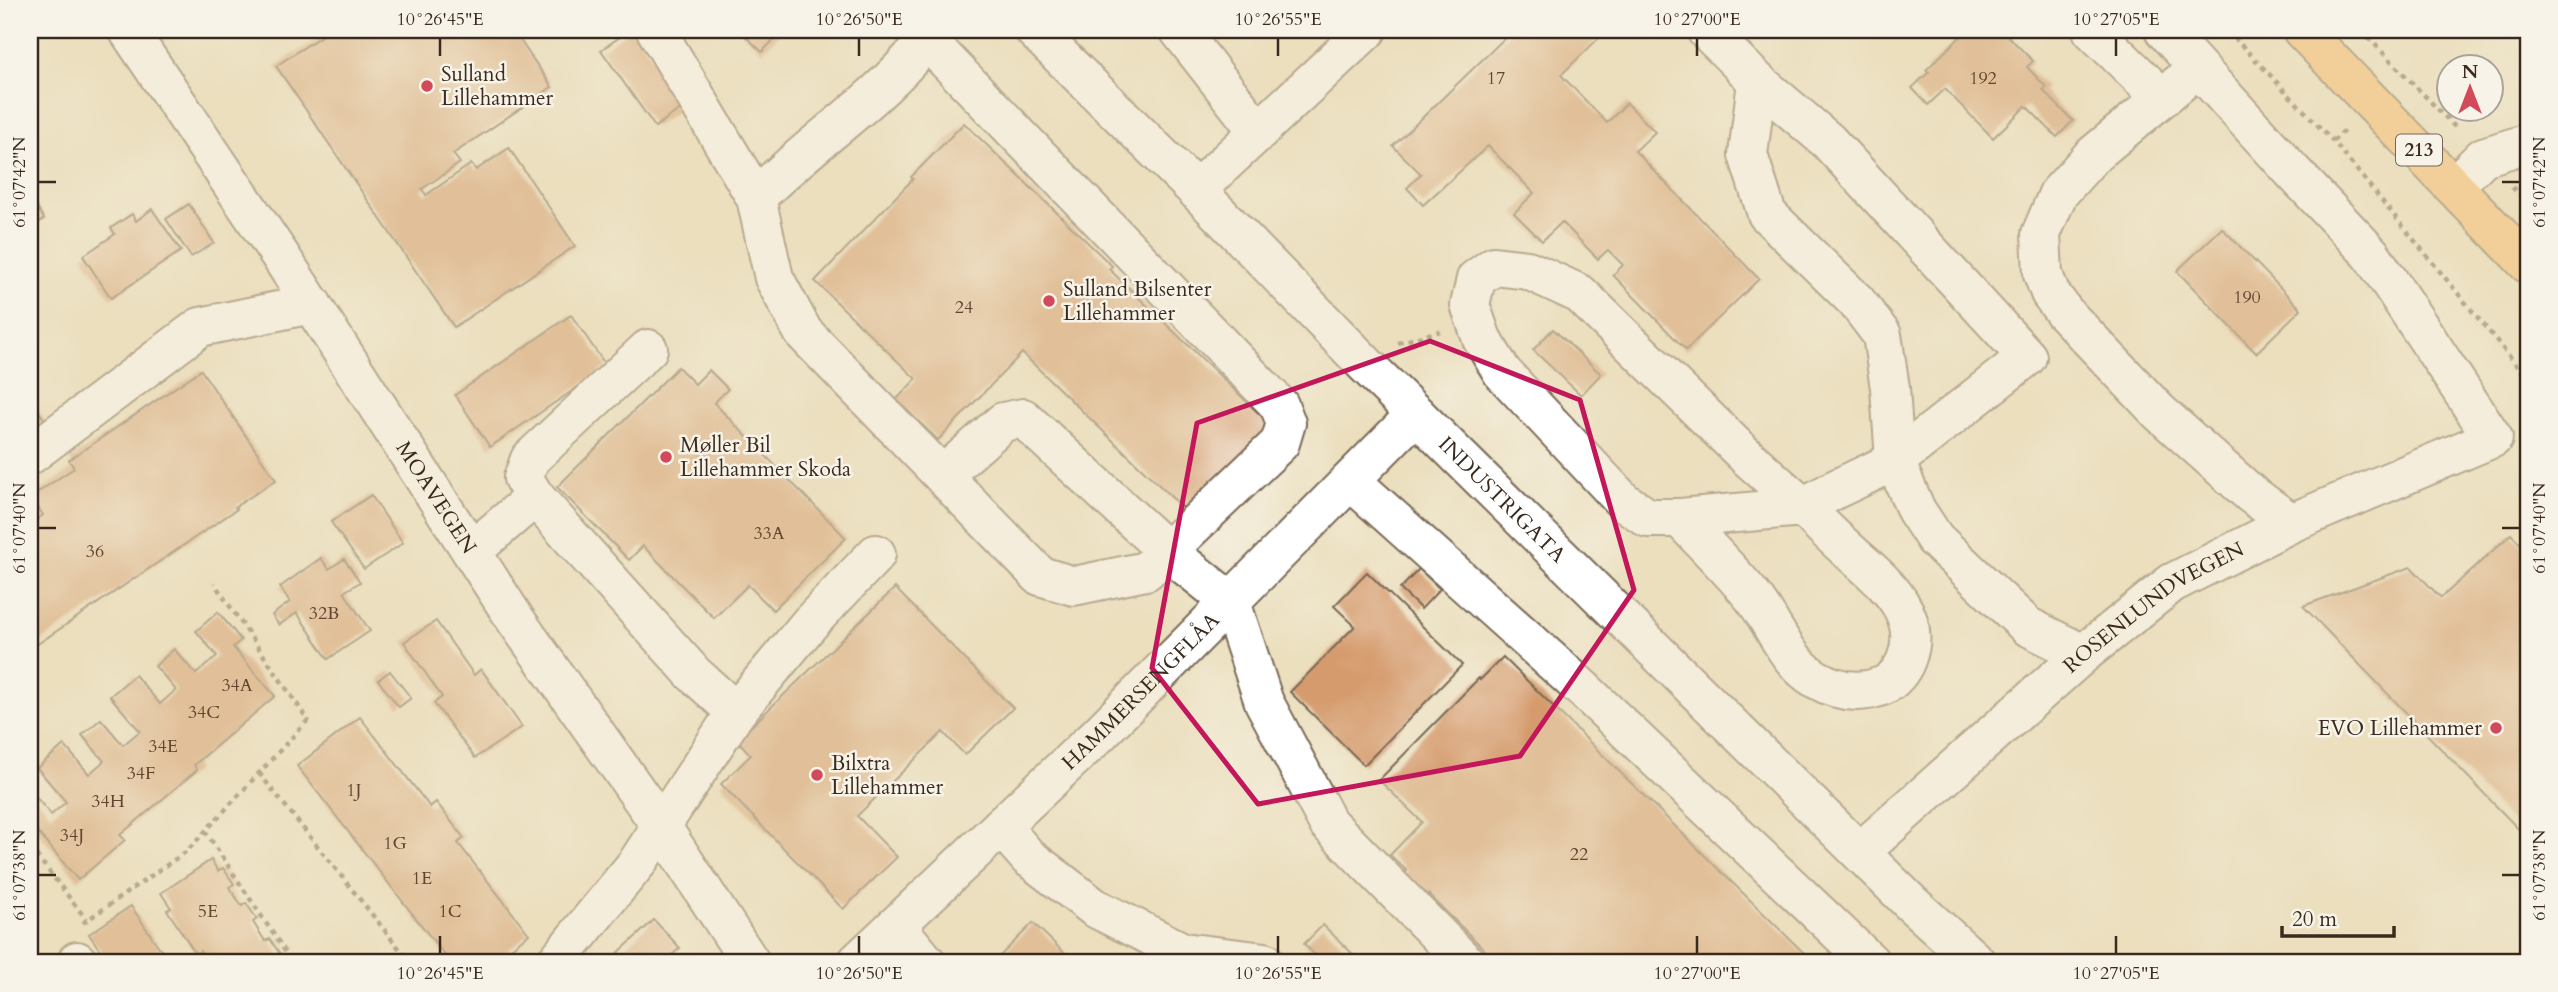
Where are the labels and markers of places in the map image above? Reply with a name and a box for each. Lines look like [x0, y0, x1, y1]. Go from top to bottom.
place label: Sulland Lillehammer [441, 60, 553, 113]
marker: Sulland Lillehammer [419, 78, 435, 94]
place label: Sulland Bilsenter Lillehammer [1063, 275, 1212, 328]
marker: Sulland Bilsenter Lillehammer [1041, 293, 1057, 309]
place label: Møller Bil Lillehammer Skoda [680, 431, 851, 484]
marker: Møller Bil Lillehammer Skoda [658, 449, 674, 465]
place label: EVO Lillehammer [2318, 714, 2482, 743]
marker: EVO Lillehammer [2488, 720, 2504, 736]
place label: Bilxtra Lillehammer [831, 749, 943, 802]
marker: Bilxtra Lillehammer [809, 767, 825, 783]

